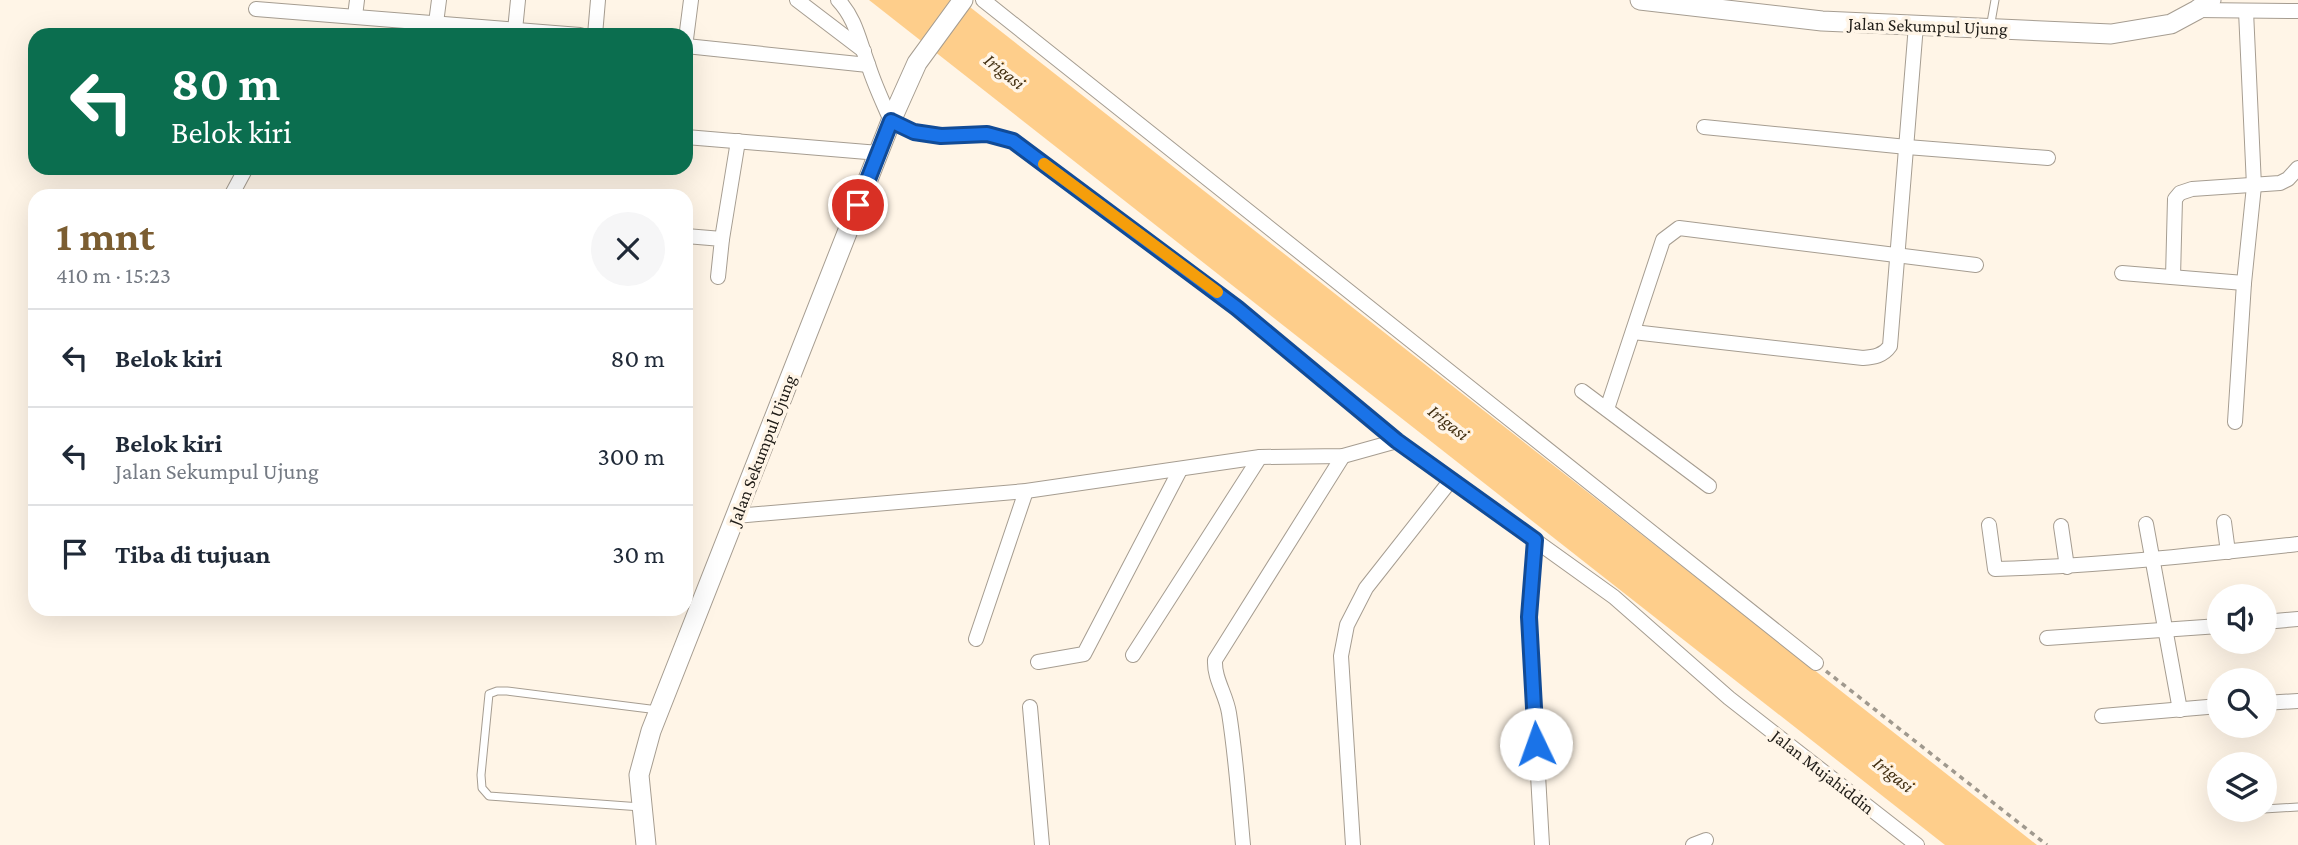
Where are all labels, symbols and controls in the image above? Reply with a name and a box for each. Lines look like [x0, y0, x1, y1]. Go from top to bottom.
street label: Jalan Sekumpul Ujung [1846, 13, 2008, 40]
water label: Irigasi [980, 49, 1030, 94]
icon: left [56, 56, 147, 147]
text: 80 m [171, 56, 280, 111]
text: Belok kiri [171, 114, 292, 150]
pin [828, 175, 888, 235]
icon: arrive [839, 186, 877, 224]
text: 1 mnt [56, 212, 155, 259]
button: close [591, 212, 665, 286]
text: 410 m · 15:23 [56, 262, 171, 288]
icon: left [56, 339, 94, 377]
text: Belok kiri [115, 344, 222, 373]
text: 80 m [611, 344, 665, 373]
street label: Jalan Sekumpul Ujung [723, 372, 801, 530]
water label: Irigasi [1424, 400, 1474, 445]
text: Belok kiri [115, 429, 222, 458]
icon: left [56, 437, 94, 475]
text: 300 m [597, 442, 665, 471]
text: Jalan Sekumpul Ujung [115, 458, 319, 484]
icon: arrive [56, 535, 94, 573]
text: Tiba di tujuan [115, 540, 270, 569]
text: 30 m [612, 540, 665, 569]
map controls [2207, 584, 2277, 822]
button: sound [2207, 584, 2277, 654]
button: search [2207, 668, 2277, 738]
position arrow [1499, 707, 1573, 781]
street label: Jalan Mujahiddin [1766, 724, 1879, 819]
water label: Irigasi [1869, 752, 1919, 797]
button: layers [2207, 752, 2277, 822]

